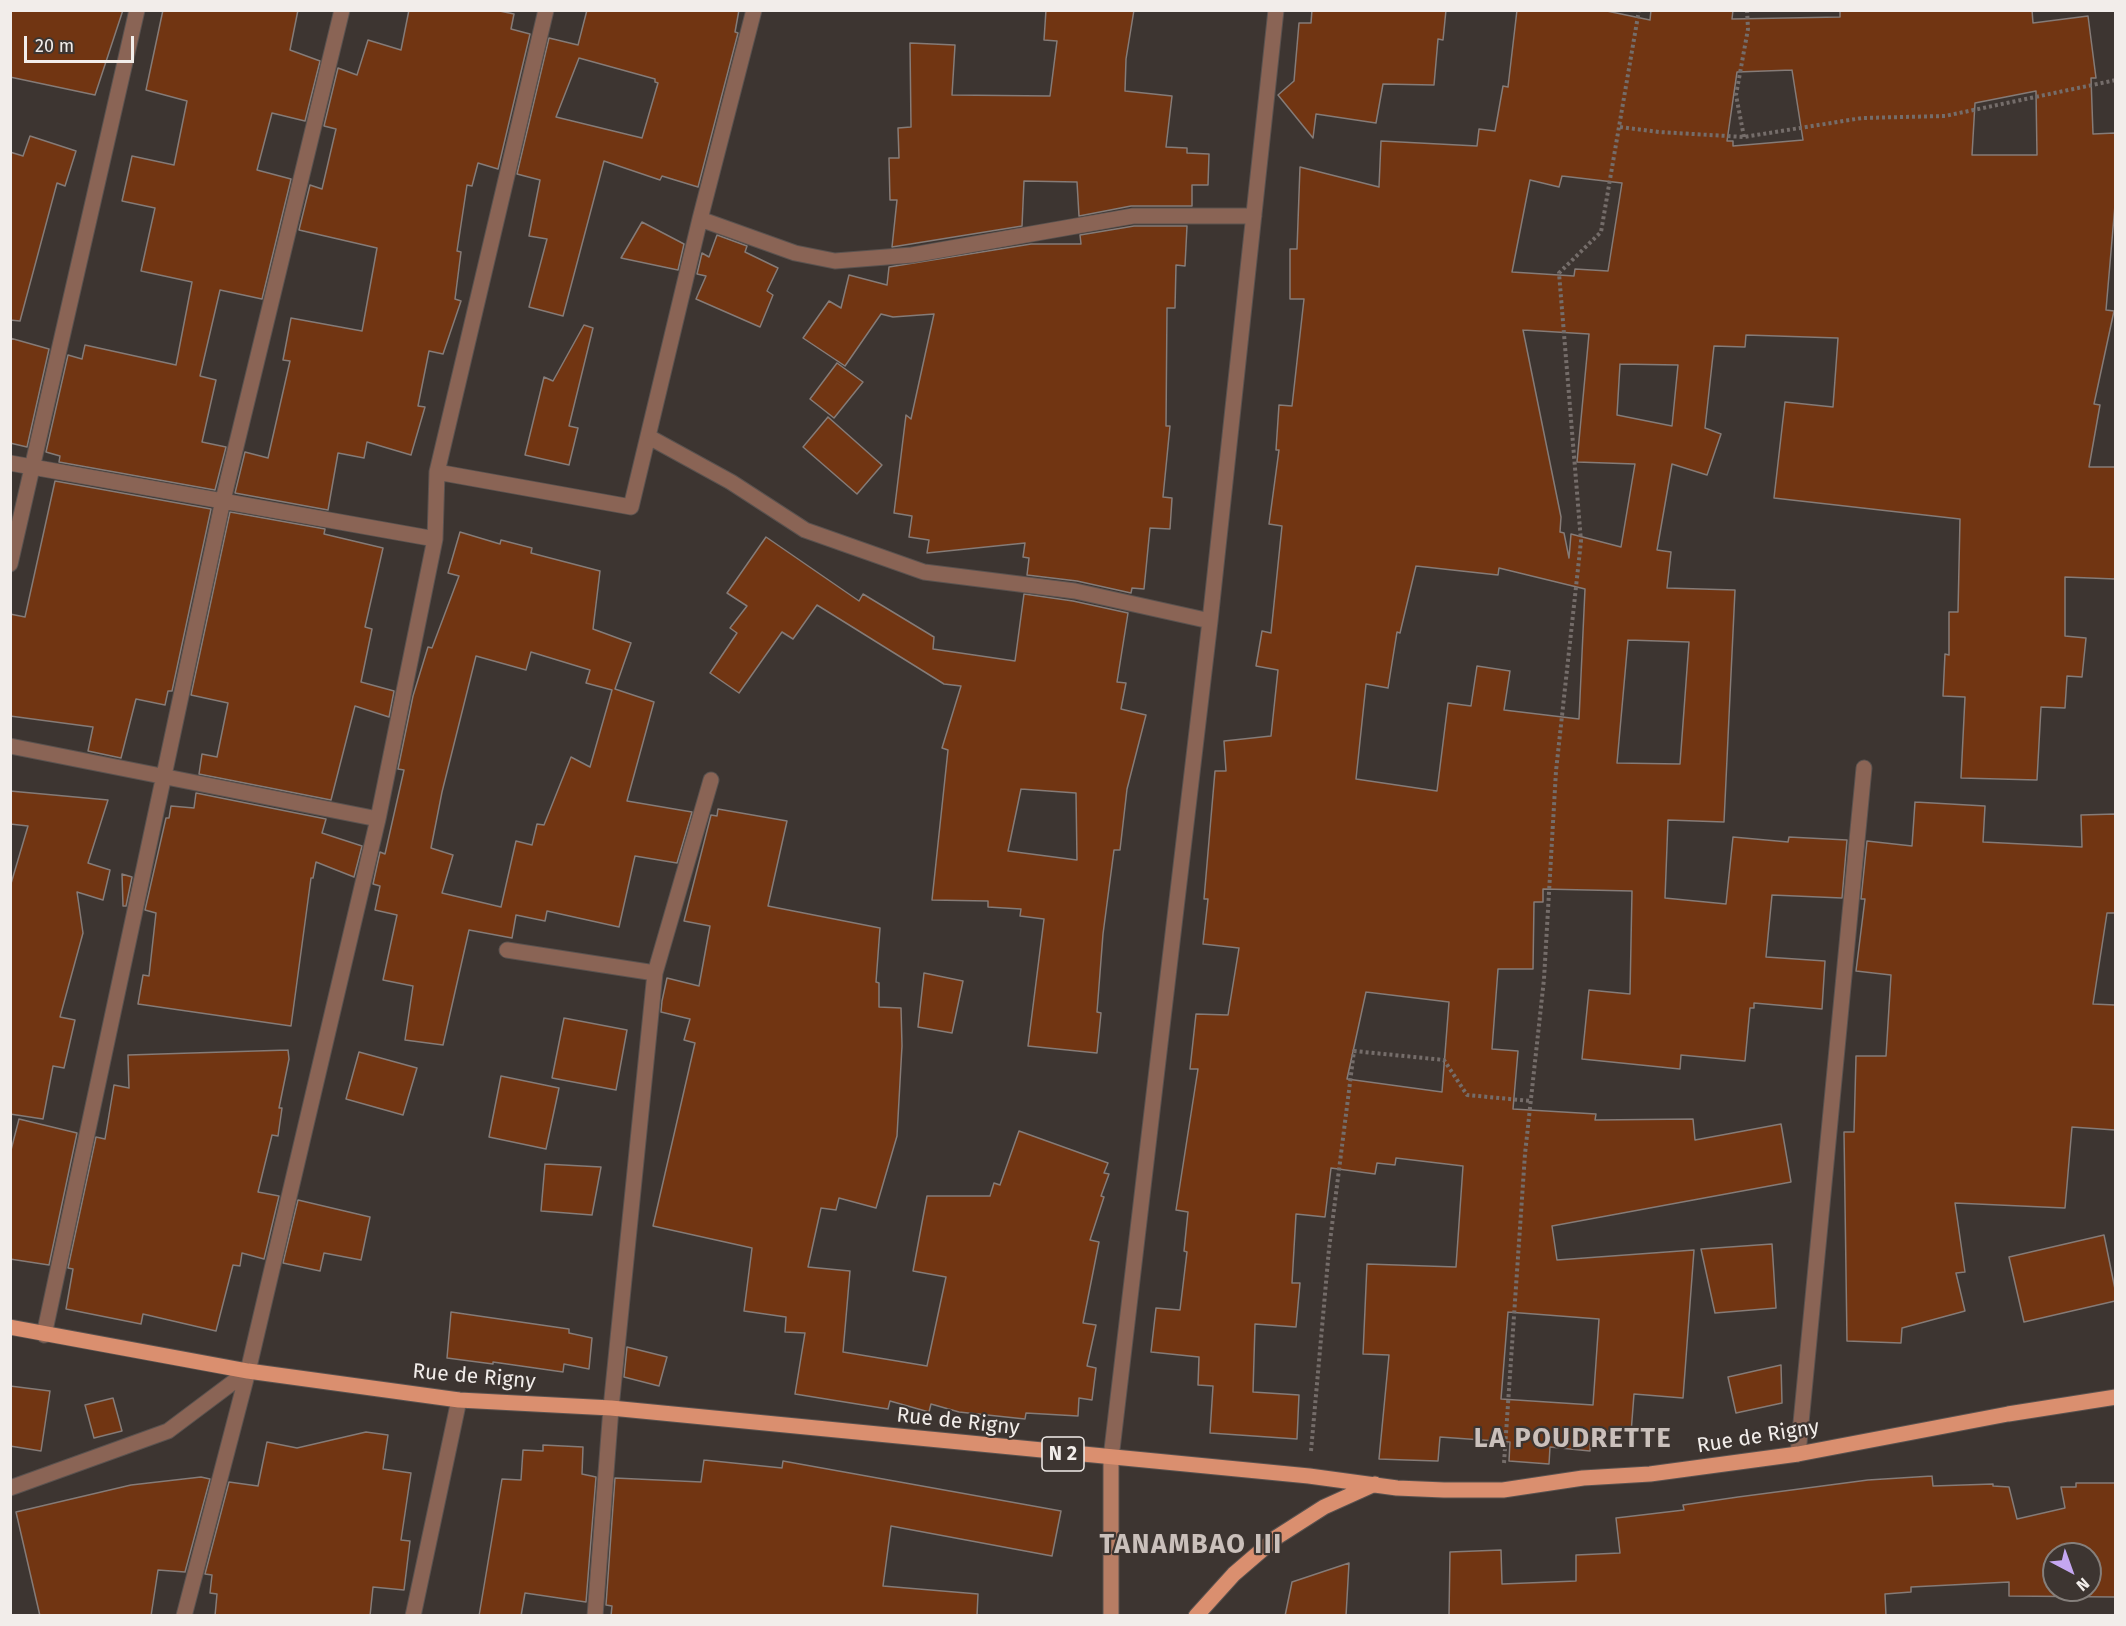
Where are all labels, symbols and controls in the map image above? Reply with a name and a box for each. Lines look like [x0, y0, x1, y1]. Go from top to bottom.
scale bar [27, 24, 136, 62]
text: 20 m [35, 35, 74, 57]
street label: Rue de Rigny [411, 1359, 537, 1395]
street label: Rue de Rigny [895, 1403, 1021, 1441]
street label: Rue de Rigny [1695, 1415, 1821, 1459]
district label: LA POUDRETTE [1474, 1423, 1672, 1455]
road number: N 2 [1042, 1437, 1084, 1471]
district label: TANAMBAO III [1099, 1529, 1283, 1561]
north arrow [2042, 1542, 2102, 1602]
text: N [2073, 1574, 2093, 1595]

